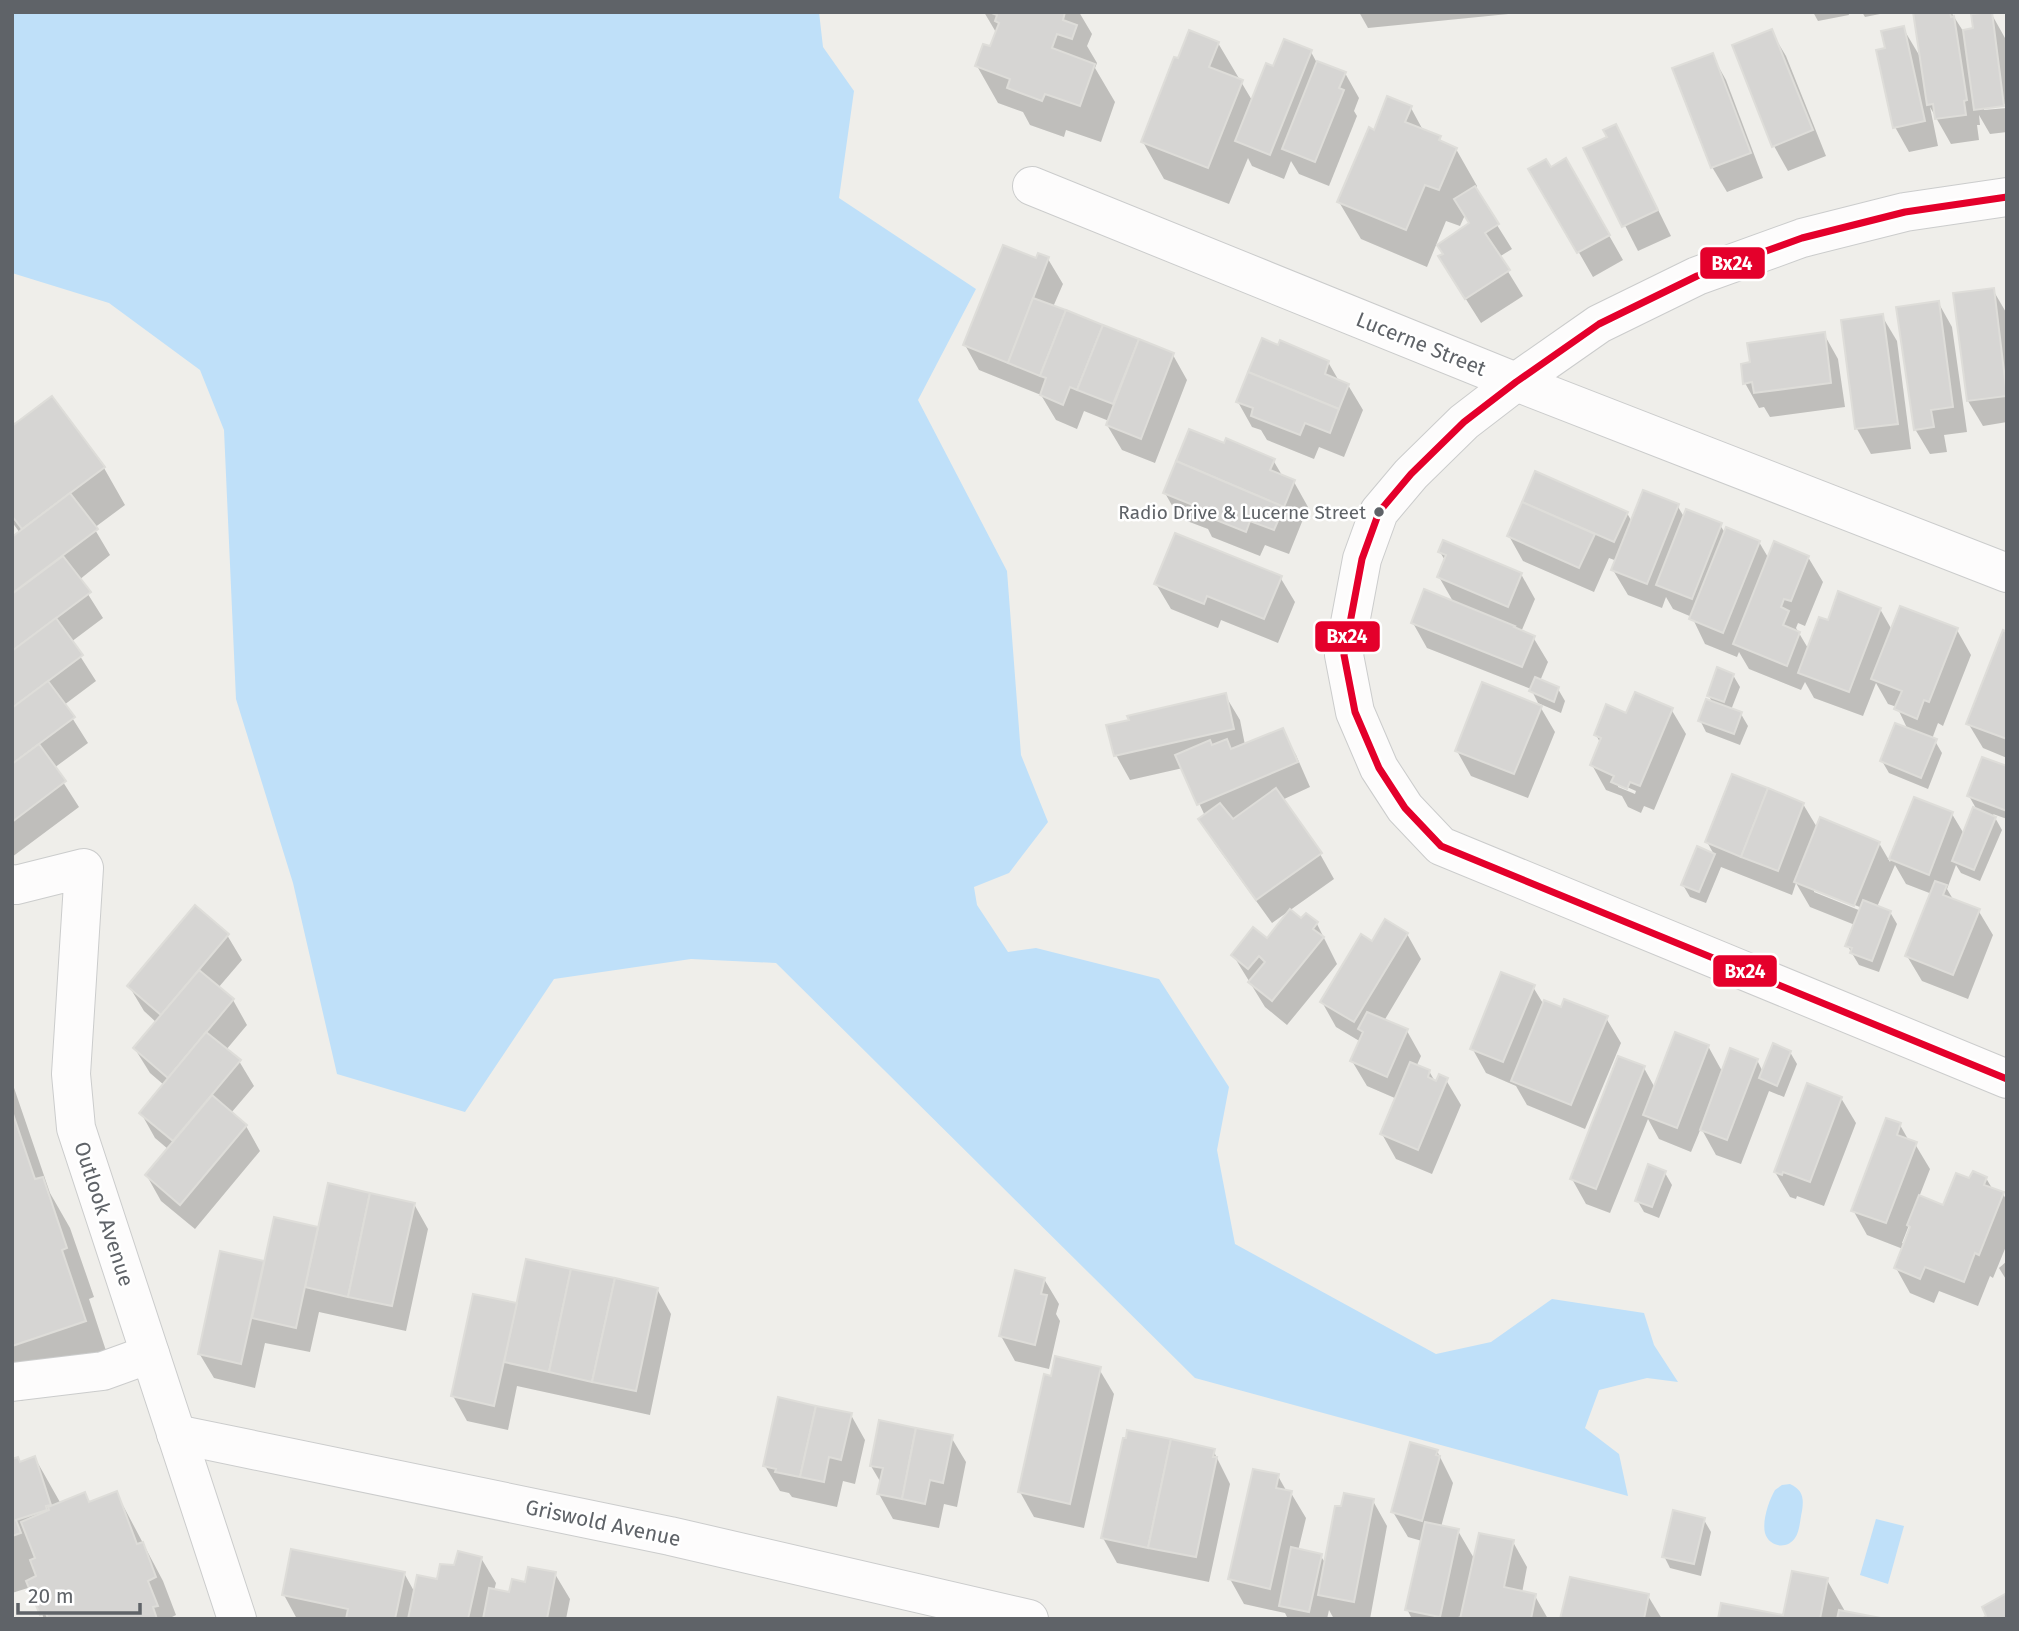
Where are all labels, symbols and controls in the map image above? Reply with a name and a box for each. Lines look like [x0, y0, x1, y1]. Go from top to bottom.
line badge: Bx24 [1699, 246, 1766, 280]
text: Bx24 [1711, 252, 1753, 275]
street label: Lucerne Street [1352, 306, 1490, 382]
place label: Radio Drive & Lucerne Street [1118, 501, 1366, 524]
marker: Radio Drive & Lucerne Street [1372, 505, 1386, 519]
line badge: Bx24 [1314, 620, 1381, 653]
text: Bx24 [1326, 625, 1368, 648]
line badge: Bx24 [1712, 954, 1778, 988]
text: Bx24 [1724, 960, 1766, 983]
street label: Outlook Avenue [68, 1138, 140, 1290]
street label: Griswold Avenue [523, 1494, 683, 1552]
scale bar [18, 1572, 140, 1616]
text: 20 m [28, 1583, 74, 1609]

